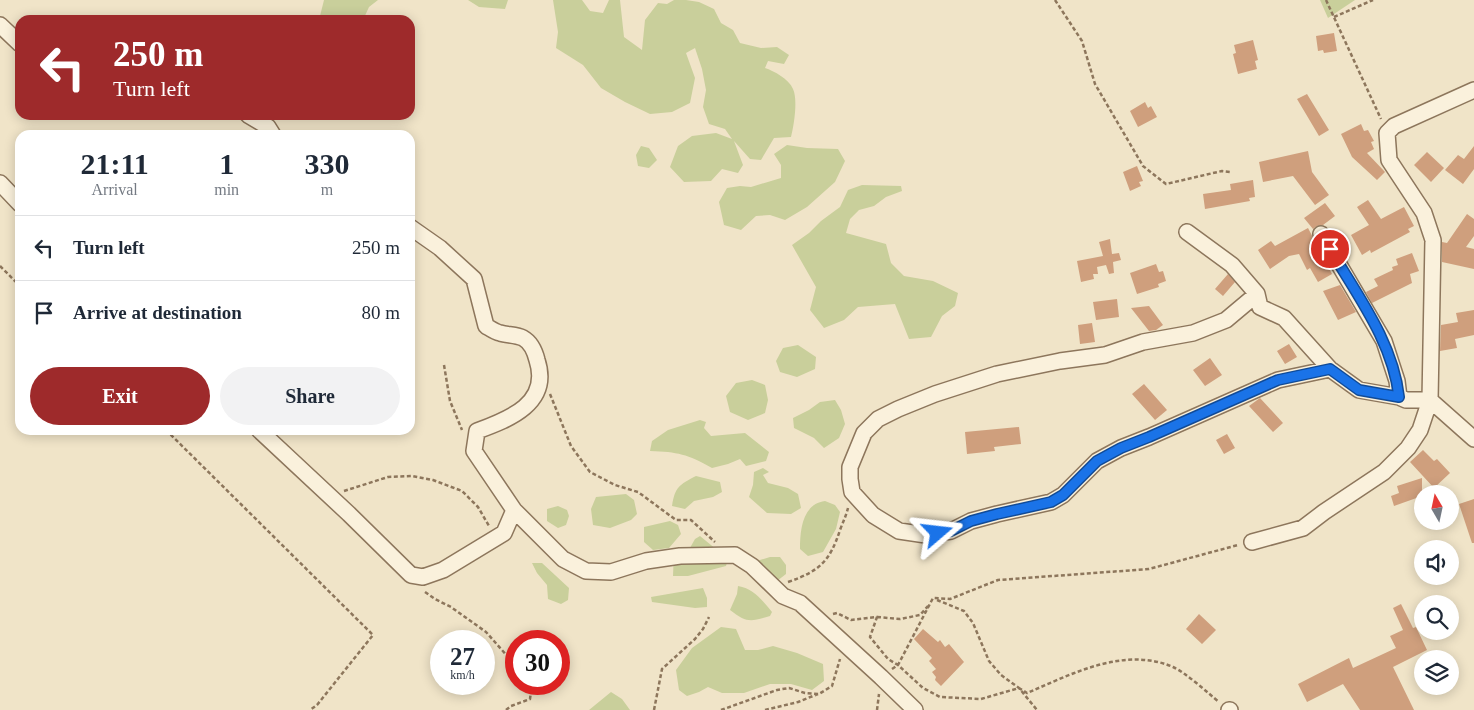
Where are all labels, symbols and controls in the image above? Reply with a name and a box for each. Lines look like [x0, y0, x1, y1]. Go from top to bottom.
icon: left [30, 35, 95, 100]
text: 250 m [113, 35, 203, 74]
text: Turn left [113, 76, 190, 101]
text: 21:11 [80, 147, 149, 180]
text: 1 [219, 147, 234, 180]
text: 330 [305, 147, 350, 180]
text: Arrival [92, 181, 138, 198]
text: min [214, 181, 239, 198]
text: m [321, 181, 333, 198]
pin [1309, 228, 1351, 270]
icon: left [30, 234, 58, 262]
icon: arrive [1316, 235, 1344, 263]
text: Turn left [73, 237, 145, 258]
text: 250 m [352, 237, 400, 258]
icon: arrive [30, 299, 58, 327]
text: Arrive at destination [73, 302, 242, 323]
text: 80 m [361, 302, 400, 323]
button: Exit [30, 367, 210, 425]
button: Share [220, 367, 400, 425]
north arrow [1414, 485, 1459, 530]
map controls [1414, 485, 1459, 695]
position arrow [911, 506, 963, 558]
button: sound [1414, 540, 1459, 585]
button: search [1414, 595, 1459, 640]
speed limit sign: 30 [505, 630, 570, 695]
text: 27 [450, 643, 475, 670]
button: layers [1414, 650, 1459, 695]
text: km/h [450, 668, 475, 682]

